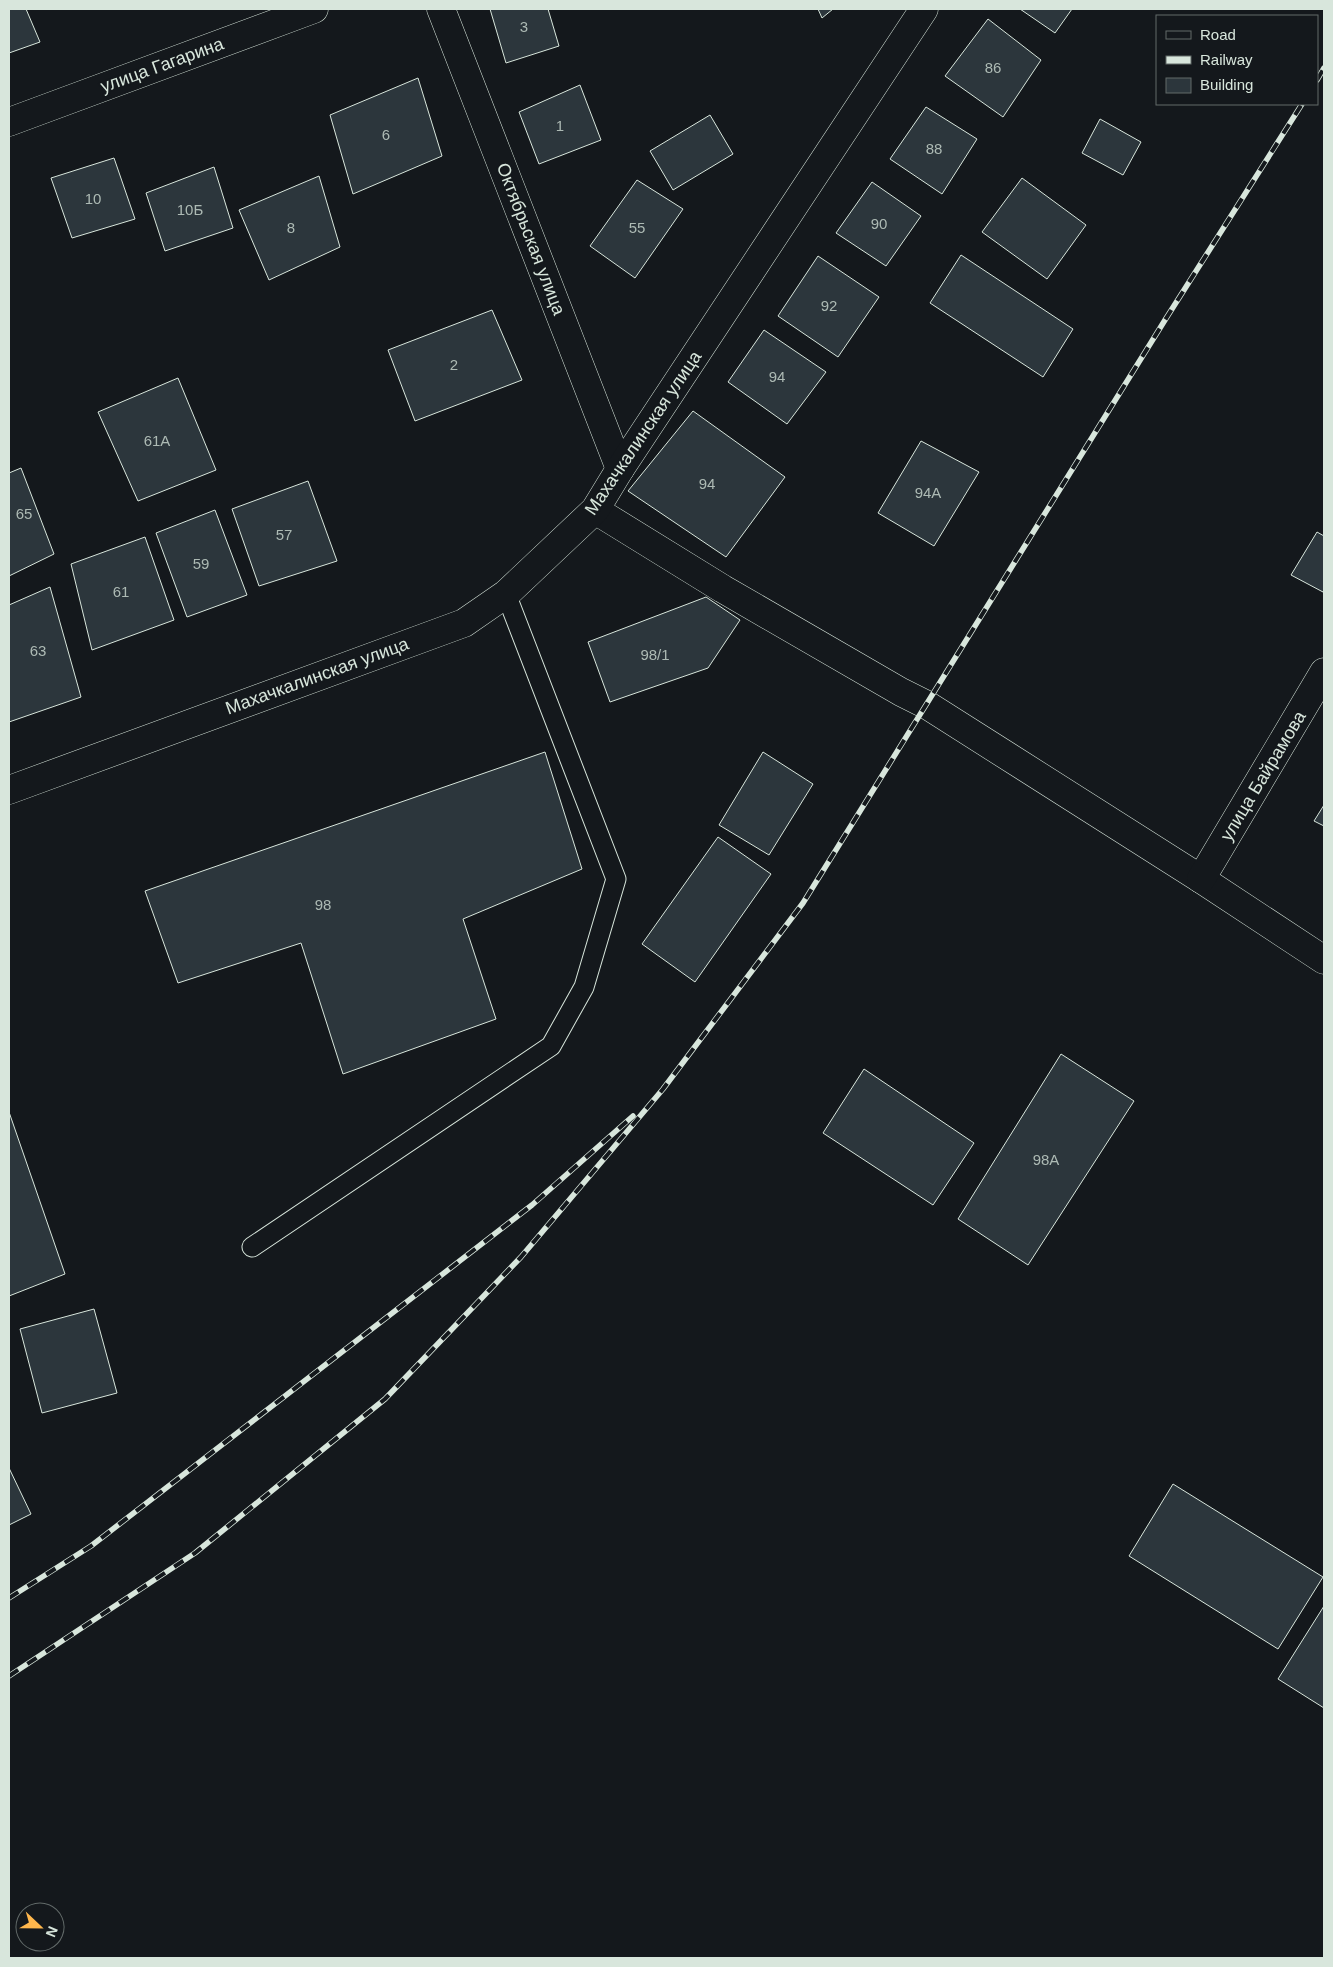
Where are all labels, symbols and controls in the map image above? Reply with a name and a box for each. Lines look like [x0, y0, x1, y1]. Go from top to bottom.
legend [1156, 15, 1318, 105]
house number: 3 [520, 18, 528, 35]
text: Road [1200, 26, 1236, 43]
street label: улица Гагарина [98, 33, 227, 97]
text: Railway [1200, 51, 1253, 68]
house number: 86 [985, 59, 1001, 76]
text: Building [1200, 76, 1253, 93]
house number: 1 [556, 117, 564, 134]
house number: 6 [382, 126, 390, 143]
house number: 88 [926, 140, 942, 157]
street label: Октябрьская улица [493, 160, 570, 319]
house number: 10 [85, 190, 101, 207]
house number: 10Б [177, 201, 203, 218]
house number: 90 [871, 215, 887, 232]
house number: 8 [287, 219, 295, 236]
house number: 55 [629, 219, 645, 236]
house number: 92 [821, 297, 837, 314]
street label: Махачкалинская улица [581, 346, 706, 519]
house number: 2 [450, 356, 458, 373]
house number: 94 [769, 368, 785, 385]
house number: 61А [144, 432, 170, 449]
house number: 94 [699, 475, 715, 492]
house number: 94А [915, 484, 941, 501]
house number: 65 [16, 505, 32, 522]
house number: 57 [276, 526, 292, 543]
house number: 59 [193, 555, 209, 572]
house number: 61 [113, 583, 129, 600]
street label: Махачкалинская улица [223, 633, 412, 718]
house number: 63 [30, 642, 46, 659]
house number: 98/1 [640, 646, 670, 663]
street label: улица Байрамова [1216, 707, 1310, 845]
house number: 98 [315, 896, 331, 913]
house number: 98А [1033, 1151, 1059, 1168]
north arrow [15, 1902, 65, 1952]
text: N [43, 1924, 61, 1940]

